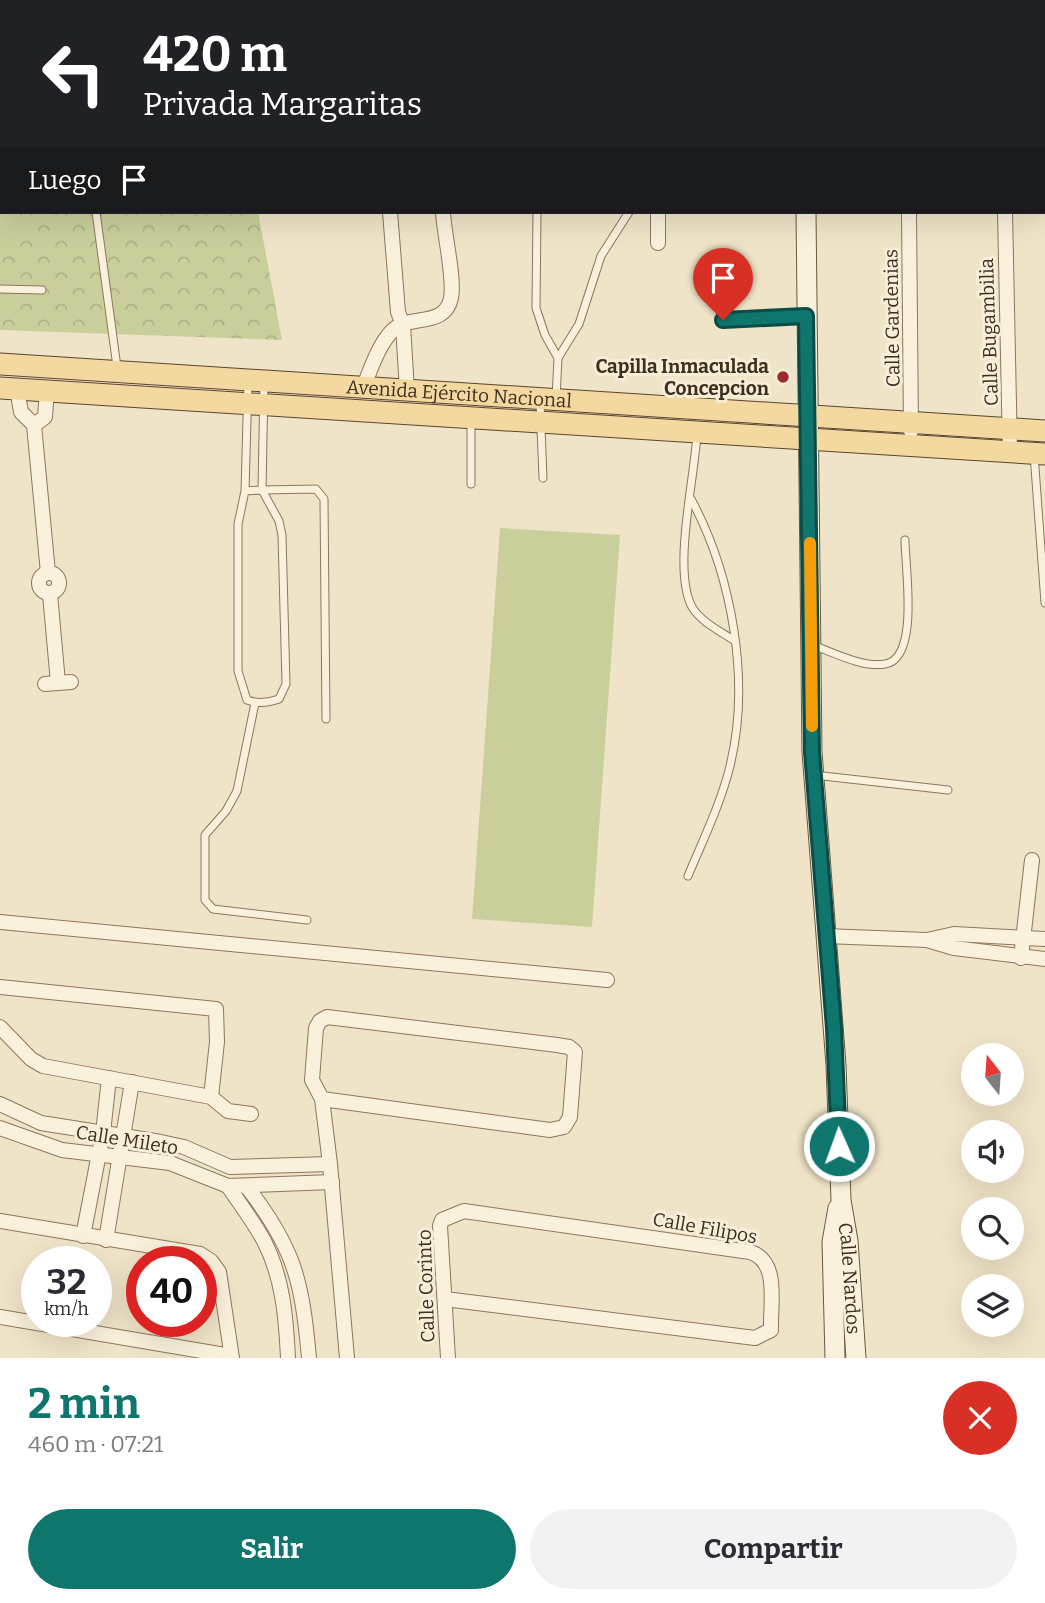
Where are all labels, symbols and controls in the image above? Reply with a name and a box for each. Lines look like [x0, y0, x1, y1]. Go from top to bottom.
text: 420 m [143, 25, 287, 84]
icon: left [28, 28, 119, 119]
text: Privada Margaritas [143, 85, 422, 123]
icon: arrive [115, 161, 153, 199]
text: Luego [28, 165, 101, 196]
pin [693, 248, 753, 320]
street label: Calle Gardenias [879, 249, 905, 387]
street label: Calle Bugambilia [975, 257, 1003, 406]
icon: arrive [704, 259, 742, 297]
place label: Capilla Inmaculada Concepcion [595, 355, 770, 400]
marker: Capilla Inmaculada Concepcion [775, 369, 791, 385]
street label: Avenida Ejército Nacional [345, 375, 573, 412]
north arrow [961, 1043, 1024, 1106]
map controls [961, 1043, 1024, 1337]
position arrow [802, 1109, 876, 1183]
button: sound [961, 1120, 1024, 1183]
street label: Calle Mileto [74, 1121, 180, 1159]
button: search [961, 1197, 1024, 1260]
street label: Calle Filipos [651, 1207, 759, 1249]
street label: Calle Nardos [834, 1221, 866, 1335]
street label: Calle Corinto [413, 1229, 439, 1343]
speed limit sign: 40 [126, 1246, 217, 1337]
text: 32 [47, 1261, 86, 1303]
button: layers [961, 1274, 1024, 1337]
text: km/h [44, 1298, 89, 1320]
text: 2 min [28, 1379, 140, 1429]
button: close [943, 1381, 1017, 1455]
text: 460 m · 07:21 [28, 1430, 163, 1458]
button: Salir [28, 1509, 516, 1589]
button: Compartir [530, 1509, 1017, 1589]

